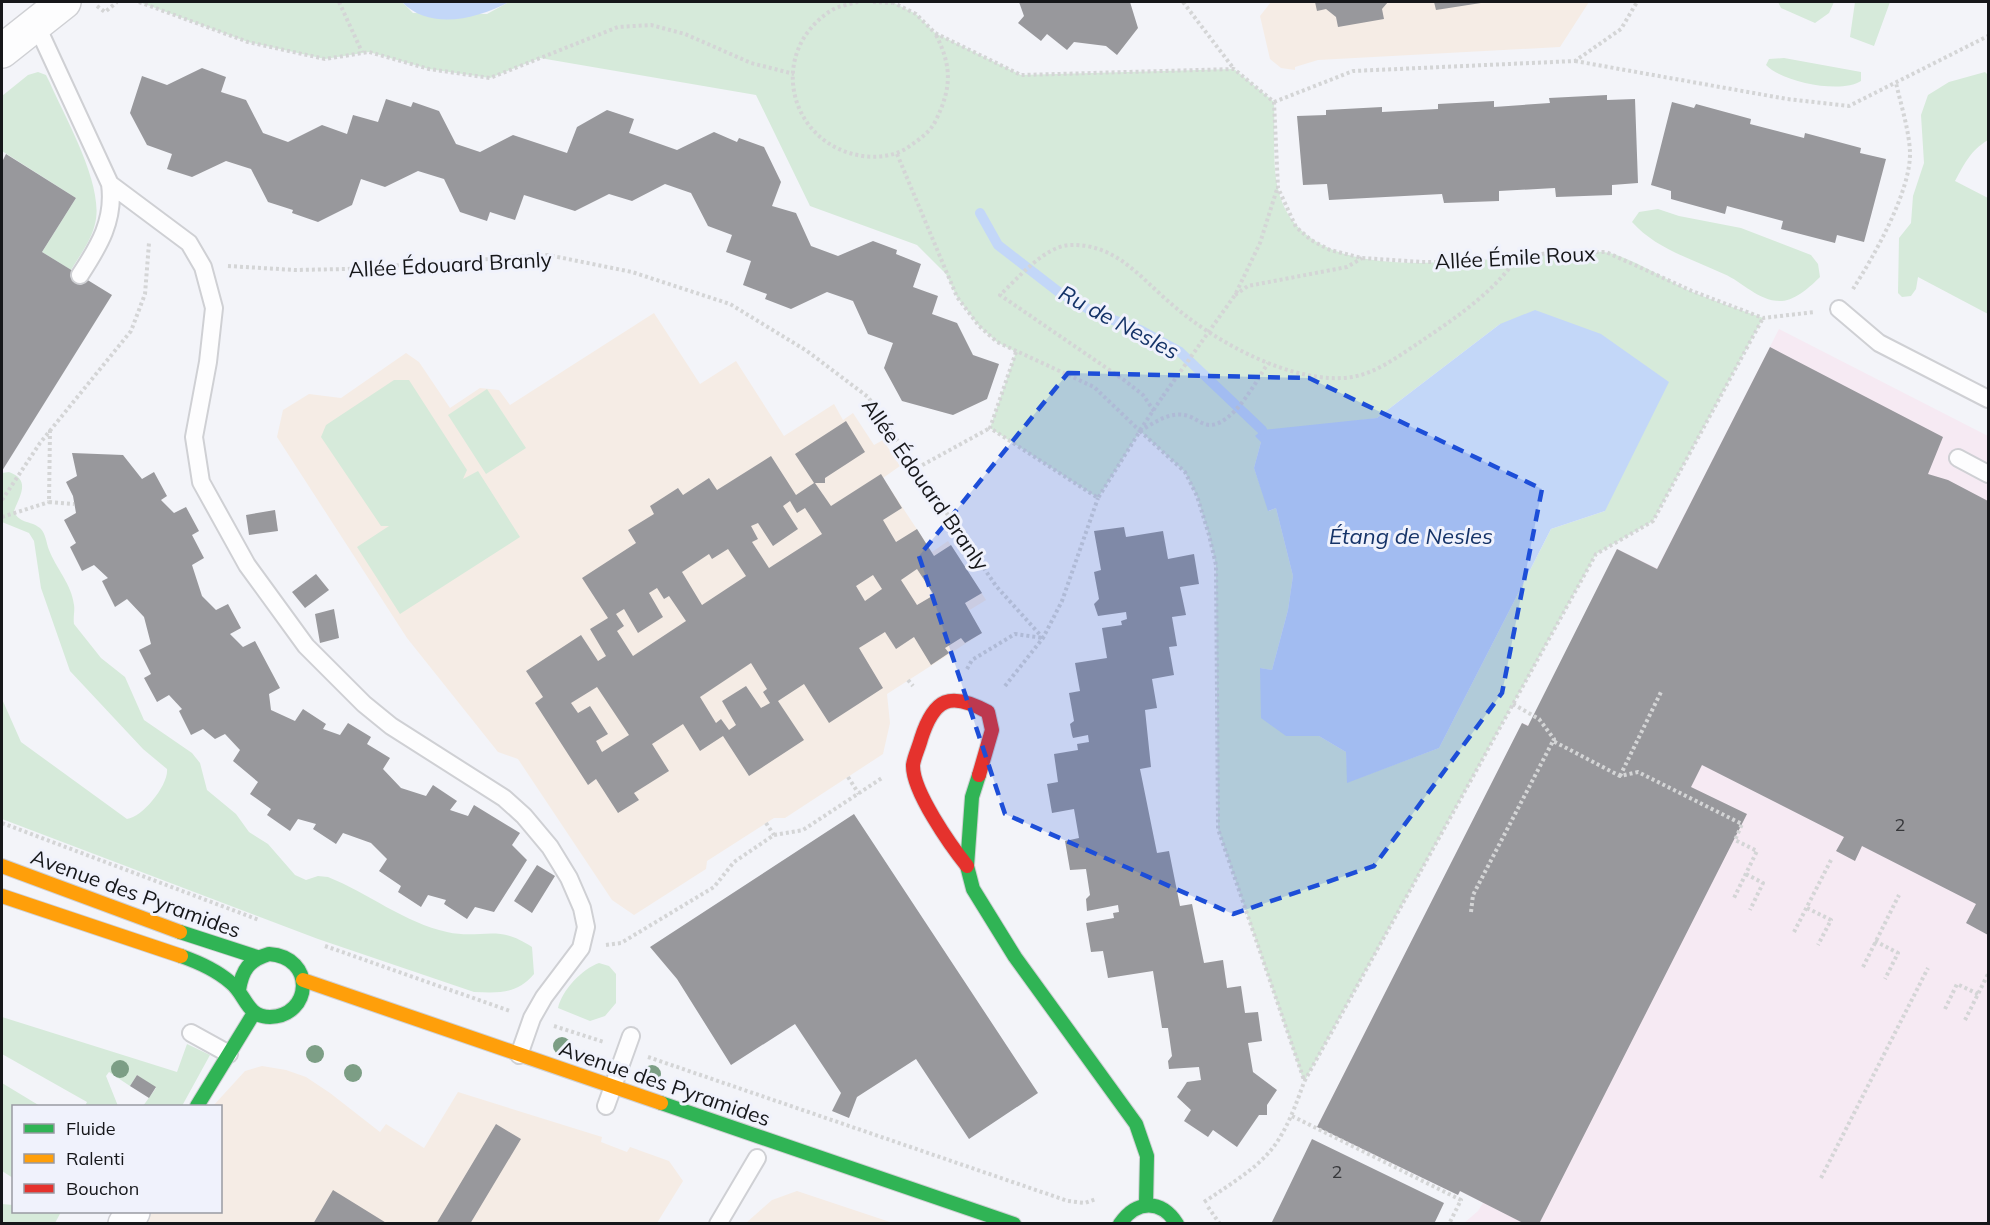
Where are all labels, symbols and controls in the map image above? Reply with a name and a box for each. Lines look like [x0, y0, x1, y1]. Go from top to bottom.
street label: Allée Émile Roux [1434, 240, 1596, 274]
street label: Allée Édouard Branly [348, 246, 552, 282]
water label: Ru de Nesles [1054, 279, 1184, 365]
street label: Allée Édouard Branly [857, 393, 995, 575]
water label: Étang de Nesles [1329, 522, 1493, 550]
house number: 2 [1895, 813, 1905, 836]
street label: Avenue des Pyramides [28, 843, 244, 943]
street label: Avenue des Pyramides [556, 1035, 774, 1131]
legend [12, 1105, 222, 1213]
text: Fluide [66, 1117, 116, 1140]
text: Ralenti [66, 1147, 124, 1170]
house number: 2 [1332, 1160, 1342, 1183]
text: Bouchon [66, 1177, 139, 1200]

